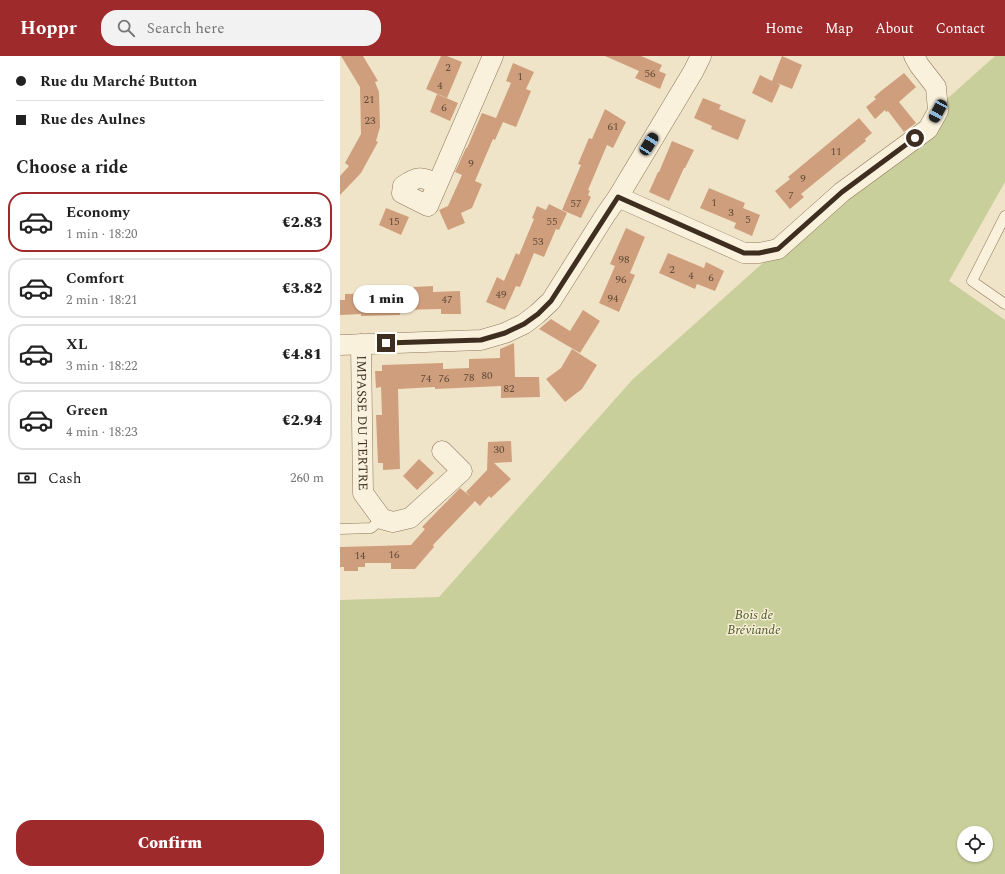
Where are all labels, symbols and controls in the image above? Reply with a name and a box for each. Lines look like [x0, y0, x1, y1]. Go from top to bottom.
search box [101, 10, 381, 46]
text: Hoppr [20, 14, 77, 43]
icon: search [115, 17, 137, 39]
text: Search here [147, 17, 225, 40]
text: Home [765, 18, 803, 39]
text: Map [825, 18, 853, 39]
text: About [875, 18, 914, 39]
text: Contact [936, 18, 985, 39]
house number: 2 [445, 59, 451, 76]
house number: 56 [645, 65, 656, 82]
house number: 1 [517, 68, 523, 85]
text: Rue du Marché Button [40, 70, 197, 93]
house number: 4 [437, 77, 443, 94]
house number: 21 [364, 91, 375, 108]
car [927, 98, 949, 124]
house number: 6 [441, 99, 447, 116]
text: Rue des Aulnes [40, 108, 146, 131]
house number: 23 [365, 112, 376, 129]
house number: 61 [608, 118, 619, 135]
route start [906, 129, 924, 147]
car [638, 131, 660, 157]
house number: 11 [831, 143, 842, 160]
text: Choose a ride [16, 154, 128, 181]
house number: 9 [468, 155, 474, 172]
house number: 9 [800, 170, 806, 187]
house number: 7 [788, 187, 794, 204]
house number: 1 [711, 194, 717, 211]
house number: 57 [571, 195, 582, 212]
text: Economy [66, 201, 130, 224]
icon: car [18, 204, 54, 240]
house number: 3 [728, 204, 734, 221]
text: €2.83 [282, 211, 322, 234]
house number: 5 [745, 211, 751, 228]
house number: 15 [389, 213, 400, 230]
house number: 55 [547, 213, 558, 230]
text: 1 min · 18:20 [66, 224, 138, 244]
house number: 53 [533, 233, 544, 250]
house number: 98 [619, 251, 630, 268]
house number: 2 [669, 261, 675, 278]
text: Comfort [66, 267, 124, 290]
house number: 4 [688, 267, 694, 284]
house number: 6 [708, 269, 714, 286]
icon: car [18, 270, 54, 306]
house number: 96 [616, 271, 627, 288]
text: €3.82 [282, 277, 322, 300]
callout: 1 min [353, 285, 419, 313]
house number: 49 [496, 286, 507, 303]
text: 1 min [368, 289, 404, 309]
text: 2 min · 18:21 [66, 290, 138, 310]
house number: 94 [608, 290, 619, 307]
house number: 47 [442, 291, 453, 308]
text: XL [66, 333, 87, 356]
route end [377, 334, 395, 352]
icon: car [18, 336, 54, 372]
text: €4.81 [282, 343, 322, 366]
street label: IMPASSE DU TERTRE [351, 355, 373, 491]
text: 3 min · 18:22 [66, 356, 138, 376]
house number: 80 [482, 367, 493, 384]
house number: 78 [464, 369, 475, 386]
house number: 74 [421, 370, 432, 387]
house number: 76 [439, 370, 450, 387]
house number: 82 [504, 380, 515, 397]
text: Green [66, 399, 108, 422]
icon: car [18, 402, 54, 438]
text: €2.94 [282, 409, 322, 432]
text: 4 min · 18:23 [66, 422, 138, 442]
house number: 30 [494, 441, 505, 458]
icon: cash [16, 467, 38, 489]
text: Cash [48, 467, 81, 490]
text: 260 m [290, 468, 324, 488]
house number: 16 [389, 546, 400, 563]
house number: 14 [355, 547, 366, 564]
park label: Bois de Bréviande [727, 605, 781, 640]
button: Confirm [16, 820, 324, 866]
map controls [957, 826, 993, 862]
button: locate [957, 826, 993, 862]

